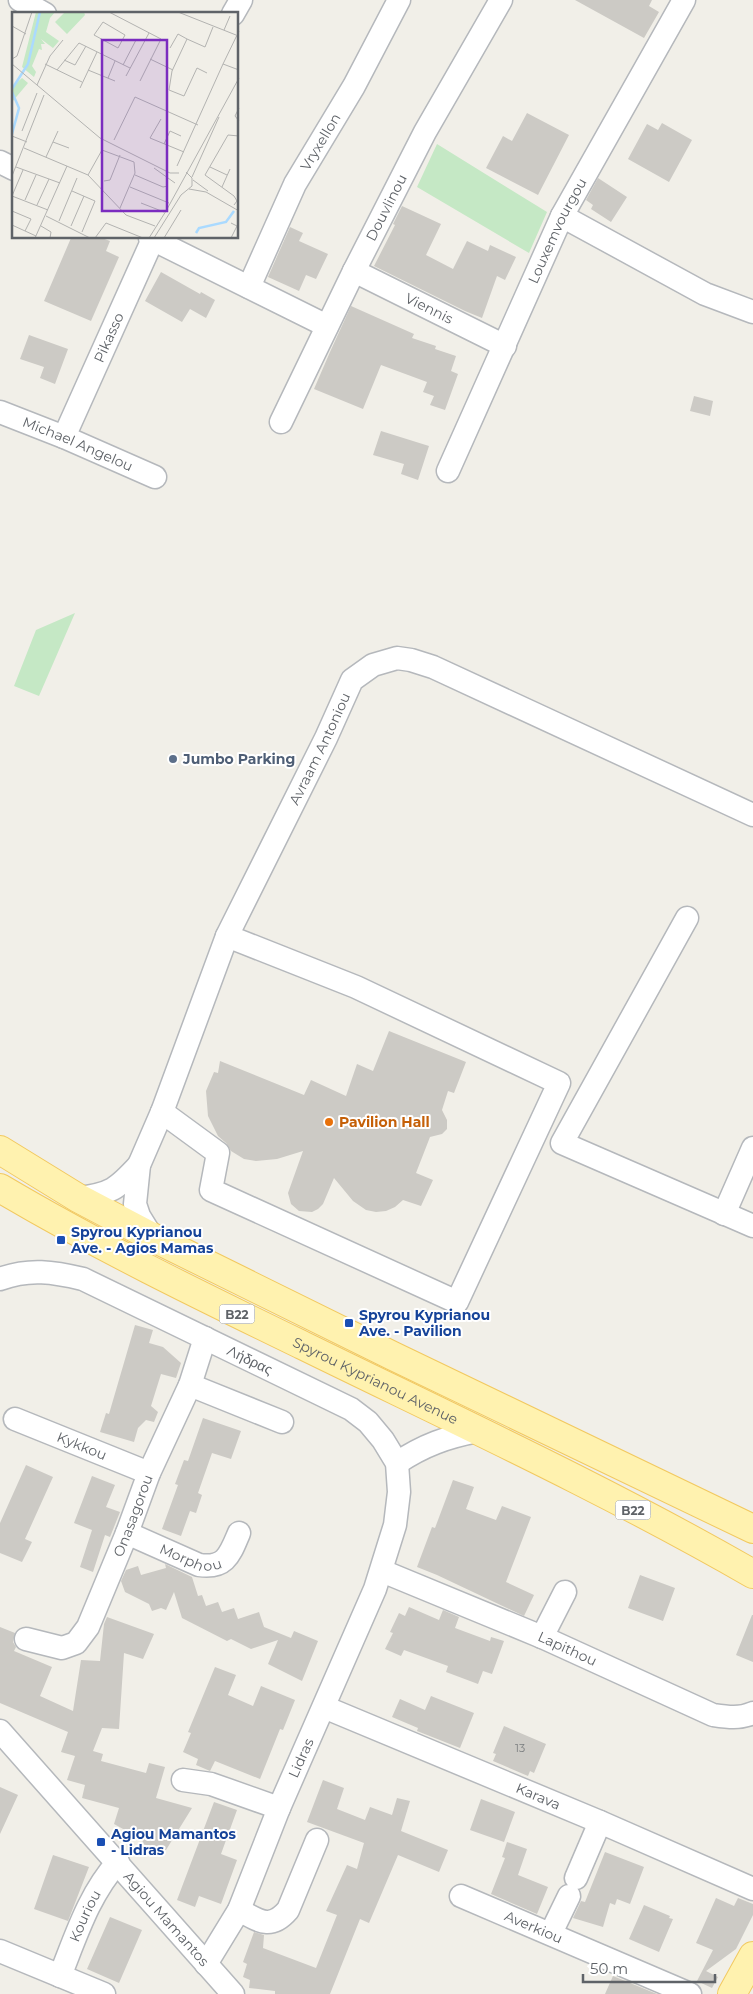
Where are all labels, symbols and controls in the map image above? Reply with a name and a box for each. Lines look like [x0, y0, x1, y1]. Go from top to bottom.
inset map [12, 12, 239, 239]
street label: Vryxellon [296, 110, 345, 174]
street label: Douvlinou [362, 171, 411, 244]
street label: Louxemvourgou [524, 175, 591, 286]
street label: Viennis [402, 289, 456, 328]
street label: Pikasso [90, 310, 128, 365]
street label: Michael Angelou [20, 413, 136, 475]
street label: Avraam Antoniou [285, 690, 354, 808]
place label: Jumbo Parking [182, 750, 295, 768]
marker: Jumbo Parking [167, 753, 179, 765]
place label: Pavilion Hall [339, 1113, 430, 1131]
marker: Pavilion Hall [323, 1116, 335, 1128]
place label: Spyrou Kyprianou Ave. - Agios Mamas [70, 1223, 214, 1257]
marker: Spyrou Kyprianou Ave. - Agios Mamas [55, 1234, 67, 1246]
road number: B22 [220, 1305, 254, 1324]
place label: Spyrou Kyprianou Ave. - Pavilion [358, 1306, 490, 1340]
marker: Spyrou Kyprianou Ave. - Pavilion [343, 1317, 355, 1329]
street label: Spyrou Kyprianou Avenue [290, 1333, 461, 1428]
street label: Λήδρας [224, 1341, 276, 1379]
street label: Kykkou [54, 1428, 109, 1464]
street label: Onasagorou [109, 1472, 157, 1560]
road number: B22 [616, 1500, 650, 1520]
street label: Morphou [157, 1540, 224, 1575]
street label: Lapithou [535, 1627, 600, 1670]
street label: Lidras [284, 1735, 318, 1781]
house number: 13 [515, 1741, 525, 1755]
street label: Karava [513, 1779, 563, 1814]
place label: Agiou Mamantos - Lidras [110, 1825, 236, 1859]
marker: Agiou Mamantos - Lidras [95, 1836, 107, 1848]
street label: Agiou Mamantos [120, 1868, 213, 1970]
street label: Kouriou [65, 1887, 105, 1945]
street label: Averkiou [502, 1907, 565, 1947]
scale bar [583, 1952, 716, 1984]
text: 50 m [590, 1959, 628, 1978]

